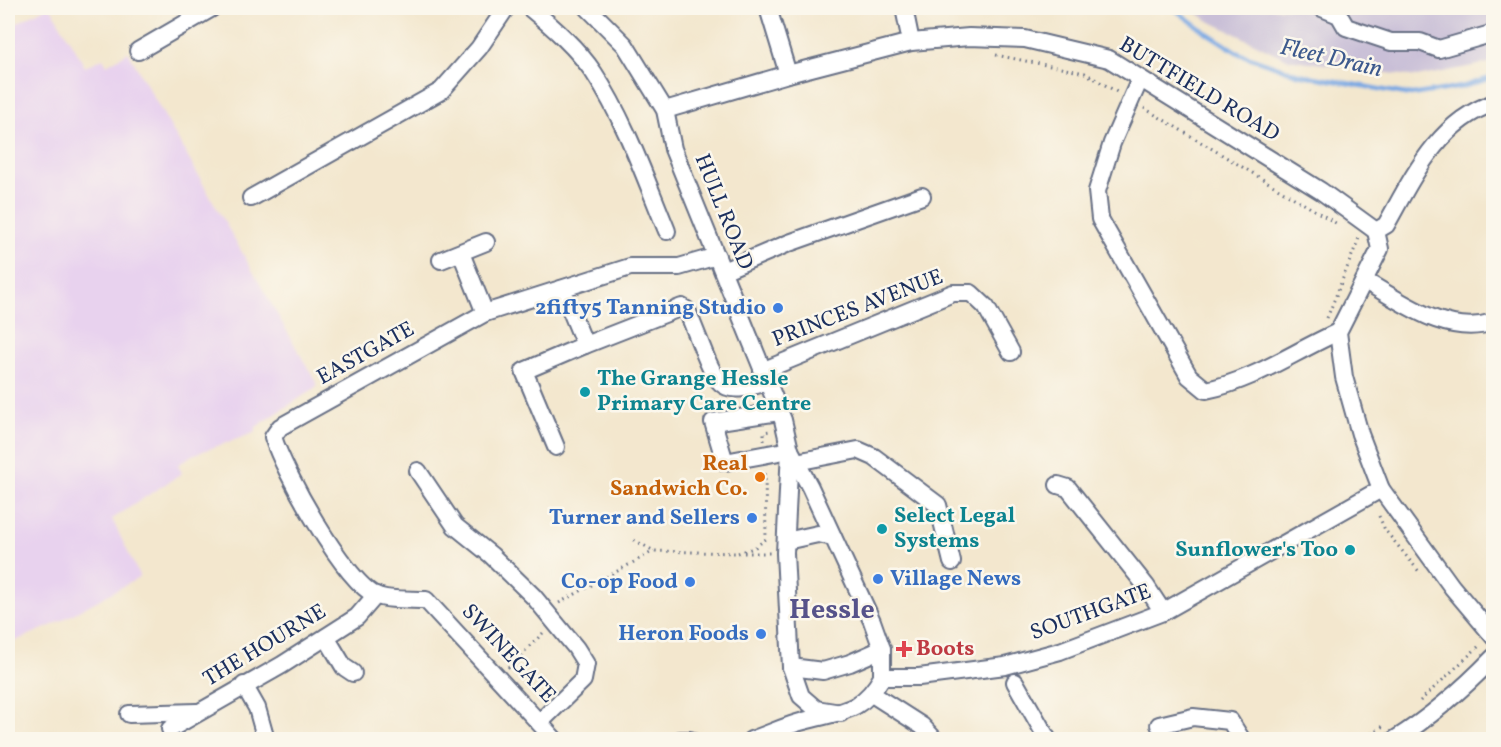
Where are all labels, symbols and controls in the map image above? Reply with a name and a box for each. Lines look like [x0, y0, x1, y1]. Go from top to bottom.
street label: BUTTFIELD ROAD [1113, 30, 1285, 150]
water label: Fleet Drain [1276, 31, 1386, 87]
street label: HULL ROAD [686, 149, 760, 275]
street label: PRINCES AVENUE [768, 262, 948, 356]
place label: 2fifty5 Tanning Studio [535, 293, 766, 324]
marker: 2fifty5 Tanning Studio [771, 301, 785, 315]
street label: EASTGATE [312, 314, 420, 394]
place label: The Grange Hessle Primary Care Centre [597, 364, 811, 420]
marker: The Grange Hessle Primary Care Centre [578, 385, 592, 399]
place label: Real Sandwich Co. [610, 449, 748, 505]
marker: Real Sandwich Co. [753, 470, 767, 484]
place label: Select Legal Systems [894, 501, 1015, 557]
place label: Turner and Sellers [549, 503, 740, 534]
marker: Turner and Sellers [745, 511, 759, 525]
marker: Select Legal Systems [875, 522, 889, 536]
place label: Sunflower's Too [1175, 535, 1338, 566]
marker: Sunflower's Too [1343, 543, 1357, 557]
place label: Village News [890, 564, 1021, 595]
place label: Co-op Food [561, 567, 678, 598]
marker: Village News [871, 572, 885, 586]
marker: Co-op Food [683, 575, 697, 589]
street label: SOUTHGATE [1026, 577, 1156, 649]
district label: Hessle [789, 591, 875, 630]
street label: THE HOURNE [198, 597, 332, 695]
street label: SWINEGATE [454, 597, 562, 711]
place label: Heron Foods [618, 619, 749, 650]
marker: Heron Foods [754, 627, 768, 641]
place label: Boots [916, 634, 974, 665]
marker: Boots [897, 642, 911, 656]

